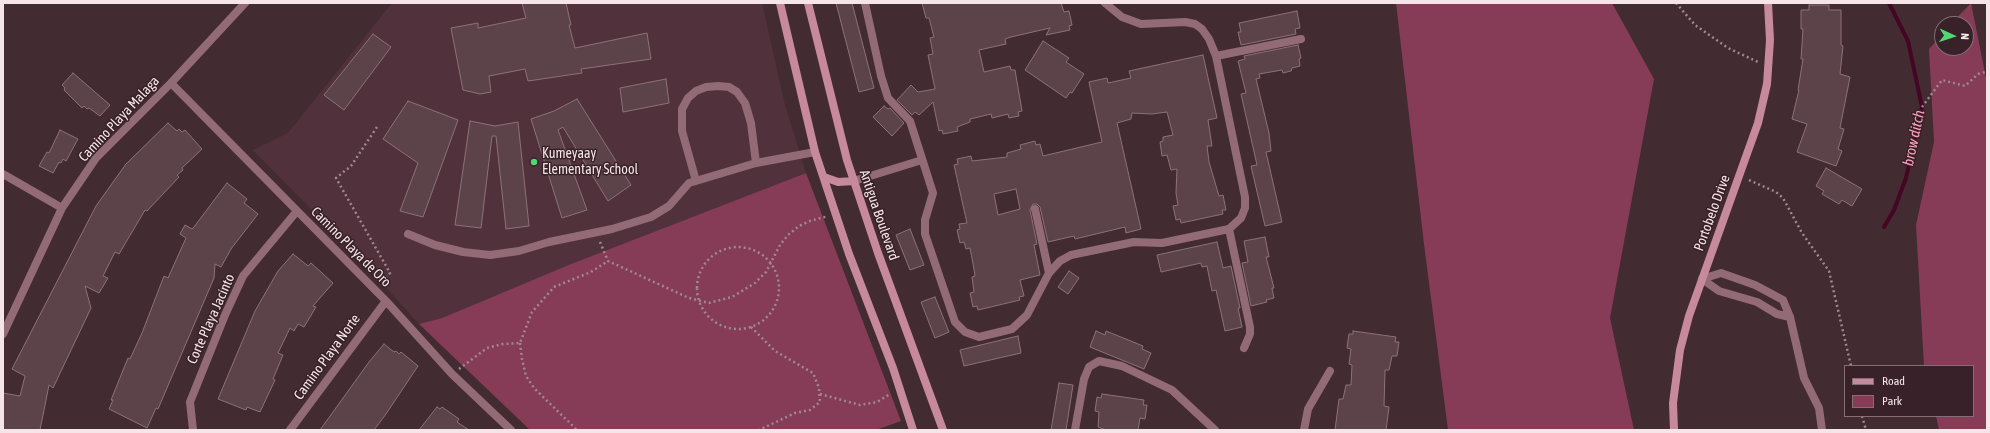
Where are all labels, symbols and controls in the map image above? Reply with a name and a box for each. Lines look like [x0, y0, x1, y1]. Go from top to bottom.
north arrow [1934, 16, 1974, 56]
text: N [1959, 33, 1971, 40]
street label: Camino Playa Malaga [75, 73, 163, 165]
water label: brow ditch [1899, 108, 1929, 168]
place label: Kumeyaay Elementary School [542, 146, 638, 178]
marker: Kumeyaay Elementary School [529, 157, 539, 167]
street label: Antigua Boulevard [856, 167, 902, 263]
street label: Portobelo Drive [1690, 173, 1734, 253]
street label: Camino Playa de Oro [307, 203, 395, 291]
street label: Corte Playa Jacinto [184, 271, 238, 367]
street label: Camino Playa Norte [290, 311, 364, 403]
legend [1844, 365, 1974, 417]
text: Road [1882, 374, 1905, 388]
text: Park [1882, 394, 1902, 408]

